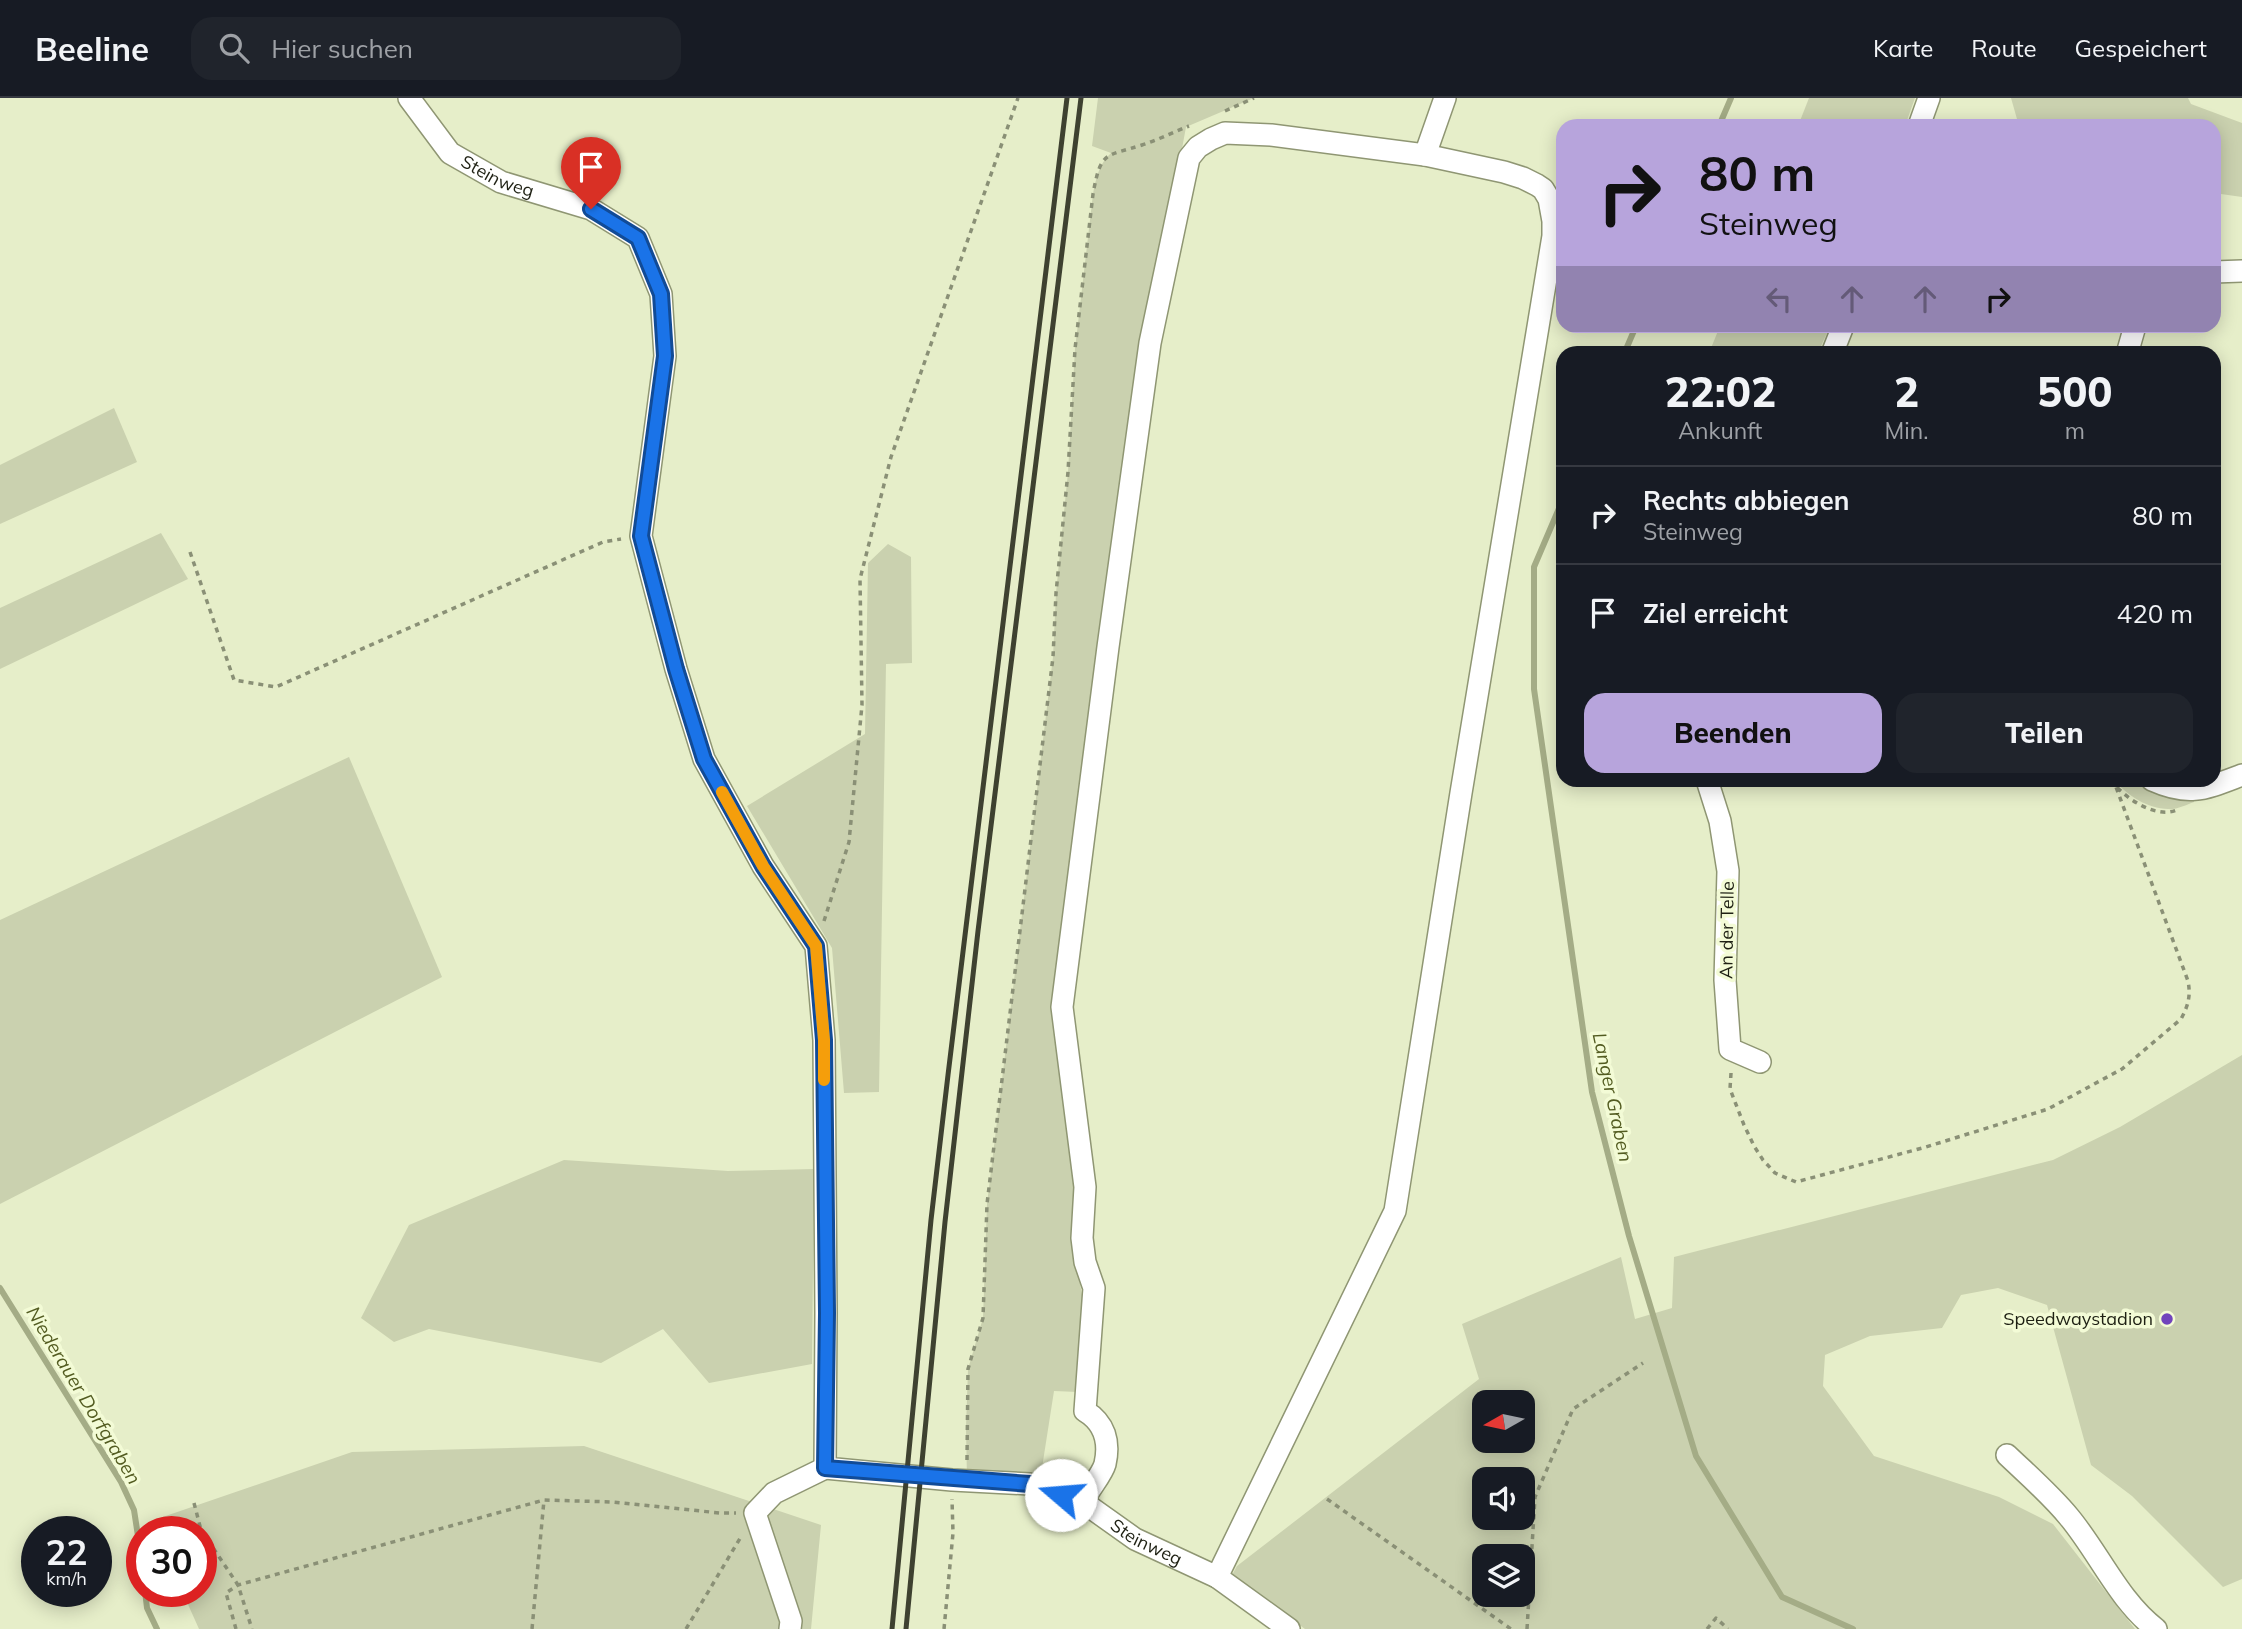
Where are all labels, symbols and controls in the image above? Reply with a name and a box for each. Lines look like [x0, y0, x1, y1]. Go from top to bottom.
search box [191, 17, 681, 80]
text: Beeline [35, 28, 149, 69]
icon: search [215, 29, 253, 67]
text: Hier suchen [271, 32, 413, 65]
text: Karte [1873, 33, 1933, 63]
text: Route [1971, 33, 2037, 63]
text: Gespeichert [2075, 33, 2207, 63]
pin [561, 137, 621, 209]
text: 80 m [1699, 142, 1815, 203]
icon: right [1584, 147, 1675, 238]
icon: arrive [572, 148, 610, 186]
street label: Steinweg [457, 150, 537, 202]
text: Steinweg [1699, 203, 1838, 243]
icon: left [1760, 280, 1798, 318]
icon: ahead [1833, 280, 1871, 318]
icon: ahead [1906, 280, 1944, 318]
icon: right [1979, 280, 2017, 318]
text: 22:02 [1664, 365, 1776, 418]
text: 2 [1894, 365, 1919, 418]
text: 500 [2037, 365, 2113, 418]
text: Ankunft [1678, 416, 1762, 445]
text: Min. [1885, 416, 1929, 445]
text: m [2065, 416, 2085, 445]
text: Rechts abbiegen [1643, 484, 1849, 517]
icon: right [1584, 496, 1622, 534]
text: 80 m [2132, 499, 2193, 532]
text: Steinweg [1643, 517, 1743, 546]
icon: arrive [1584, 594, 1622, 632]
text: Ziel erreicht [1643, 597, 1788, 630]
text: 420 m [2117, 597, 2193, 630]
button: Beenden [1584, 693, 1882, 773]
button: Teilen [1896, 693, 2193, 773]
street label: An der Telle [1714, 881, 1739, 979]
water label: Langer Graben [1588, 1030, 1638, 1164]
water label: Niederauer Dorfgraben [21, 1302, 147, 1488]
place label: Speedwaystadion [2003, 1307, 2153, 1330]
marker: Speedwaystadion [2159, 1311, 2175, 1327]
north arrow [1472, 1390, 1535, 1452]
map controls [1472, 1390, 1535, 1607]
position arrow [1024, 1458, 1098, 1532]
button: sound [1472, 1467, 1535, 1530]
street label: Steinweg [1106, 1513, 1186, 1570]
speed limit sign: 30 [126, 1516, 217, 1607]
text: 22 [45, 1530, 88, 1574]
button: layers [1472, 1544, 1535, 1607]
text: km/h [46, 1567, 87, 1590]

